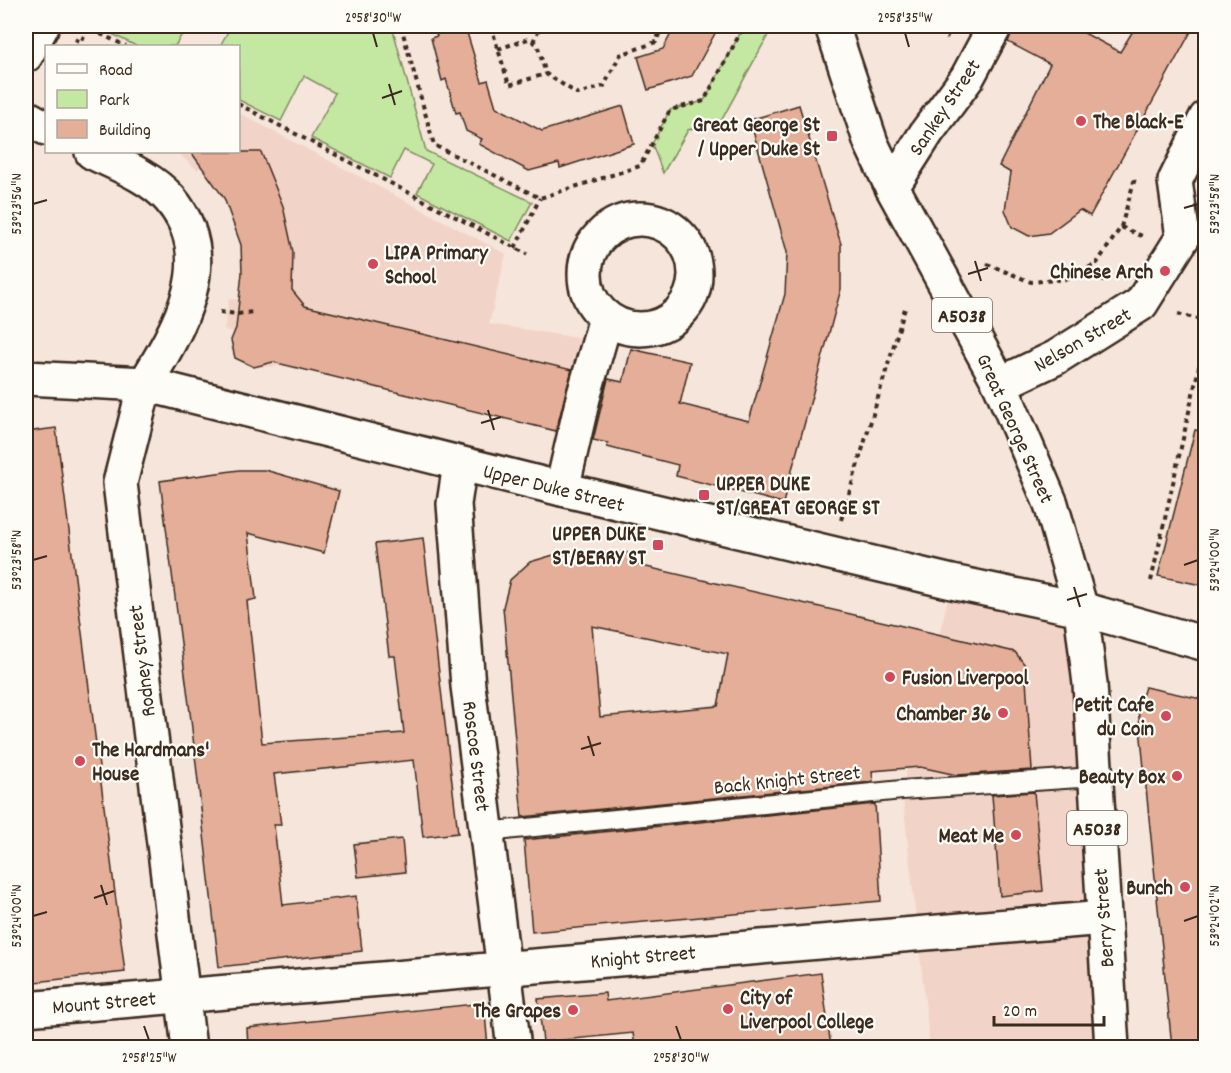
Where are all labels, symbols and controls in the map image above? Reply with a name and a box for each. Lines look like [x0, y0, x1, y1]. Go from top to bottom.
text: 2°58'30"W [345, 8, 401, 30]
text: 2°58'35"W [878, 8, 933, 30]
legend [45, 45, 240, 153]
street label: Sankey Street [903, 54, 990, 163]
text: Road [99, 59, 133, 84]
text: Park [99, 89, 130, 114]
place label: The Black-E [1093, 109, 1184, 139]
place label: Great George St / Upper Duke St [693, 112, 820, 166]
marker: The Black-E [1074, 114, 1088, 128]
text: Building [99, 119, 151, 144]
marker: Great George St / Upper Duke St [825, 129, 839, 143]
text: 53°23'56"N [7, 173, 29, 235]
text: 53°23'58"N [1205, 174, 1227, 234]
place label: LIPA Primary School [385, 240, 489, 294]
marker: LIPA Primary School [366, 257, 380, 271]
place label: Chinese Arch [1050, 259, 1153, 289]
marker: Chinese Arch [1158, 264, 1172, 278]
road number: A5038 [932, 298, 992, 332]
street label: Nelson Street [1029, 301, 1138, 382]
street label: Great George Street [967, 349, 1060, 509]
street label: Upper Duke Street [479, 458, 627, 522]
place label: UPPER DUKE ST/GREAT GEORGE ST [716, 471, 880, 525]
marker: UPPER DUKE ST/GREAT GEORGE ST [697, 488, 711, 502]
place label: UPPER DUKE ST/BERRY ST [552, 521, 647, 575]
text: 53°24'00"N [1205, 528, 1227, 592]
text: 53°23'58"N [7, 530, 29, 590]
marker: UPPER DUKE ST/BERRY ST [651, 538, 665, 552]
street label: Rodney Street [122, 603, 166, 718]
place label: Fusion Liverpool [902, 665, 1030, 695]
marker: Fusion Liverpool [883, 670, 897, 684]
place label: Petit Cafe du Coin [1074, 692, 1154, 746]
street label: Roscoe Street [452, 699, 496, 814]
place label: Chamber 36 [896, 701, 991, 731]
marker: Chamber 36 [996, 706, 1010, 720]
marker: Petit Cafe du Coin [1159, 709, 1173, 723]
place label: The Hardmans' House [92, 737, 209, 791]
marker: The Hardmans' House [73, 754, 87, 768]
street label: Back Knight Street [712, 759, 862, 805]
place label: Beauty Box [1079, 764, 1165, 794]
marker: Beauty Box [1170, 769, 1184, 783]
road number: A5038 [1067, 811, 1127, 845]
place label: Meat Me [939, 823, 1004, 853]
marker: Meat Me [1009, 828, 1023, 842]
street label: Berry Street [1088, 867, 1124, 968]
place label: Bunch [1126, 875, 1173, 905]
marker: Bunch [1178, 880, 1192, 894]
text: 53°24'00"N [7, 884, 29, 948]
text: 53°24'02"N [1205, 885, 1227, 947]
street label: Knight Street [589, 939, 697, 979]
street label: Mount Street [51, 985, 158, 1024]
place label: City of Liverpool College [740, 985, 874, 1039]
scale bar [994, 989, 1104, 1027]
place label: The Grapes [473, 998, 561, 1028]
text: 20 m [1003, 1000, 1037, 1025]
marker: City of Liverpool College [721, 1002, 735, 1016]
marker: The Grapes [566, 1003, 580, 1017]
text: 2°58'25"W [122, 1048, 177, 1070]
text: 2°58'30"W [653, 1048, 709, 1070]

